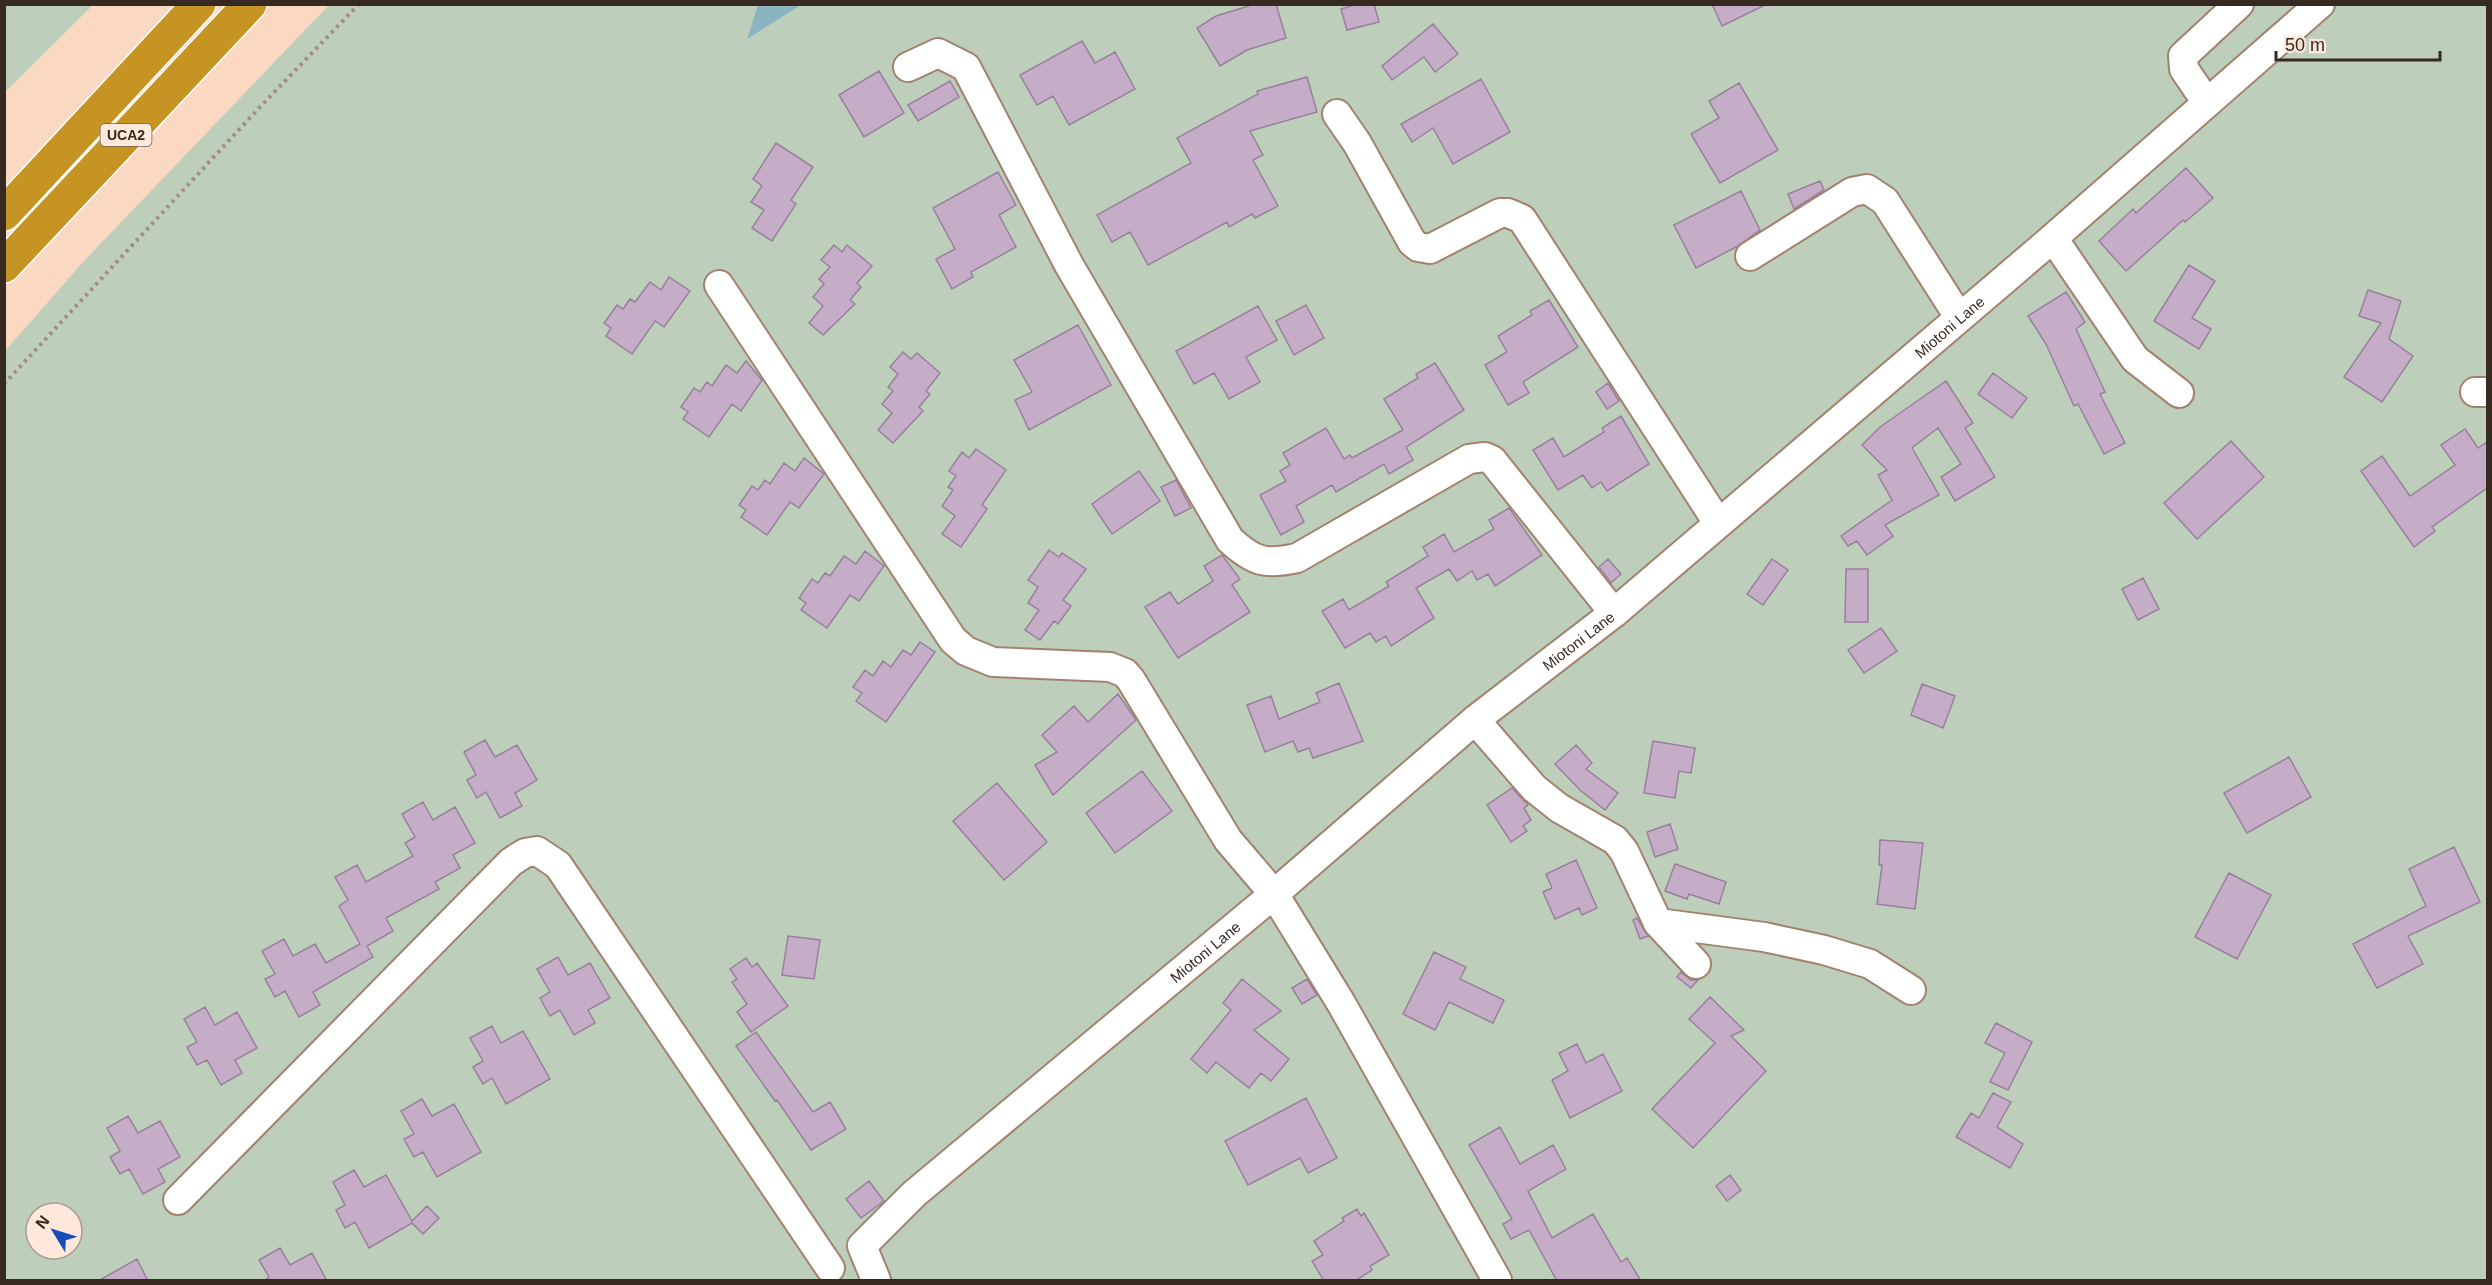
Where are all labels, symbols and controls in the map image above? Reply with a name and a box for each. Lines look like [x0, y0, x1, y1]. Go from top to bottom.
scale bar [2276, 24, 2440, 62]
text: 50 m [2285, 35, 2325, 55]
road number: UCA2 [100, 124, 152, 146]
street label: Miotoni Lane [1911, 292, 1987, 361]
street label: Miotoni Lane [1539, 608, 1617, 674]
street label: Miotoni Lane [1166, 918, 1243, 986]
north arrow [24, 1201, 84, 1261]
text: N [32, 1212, 53, 1232]

